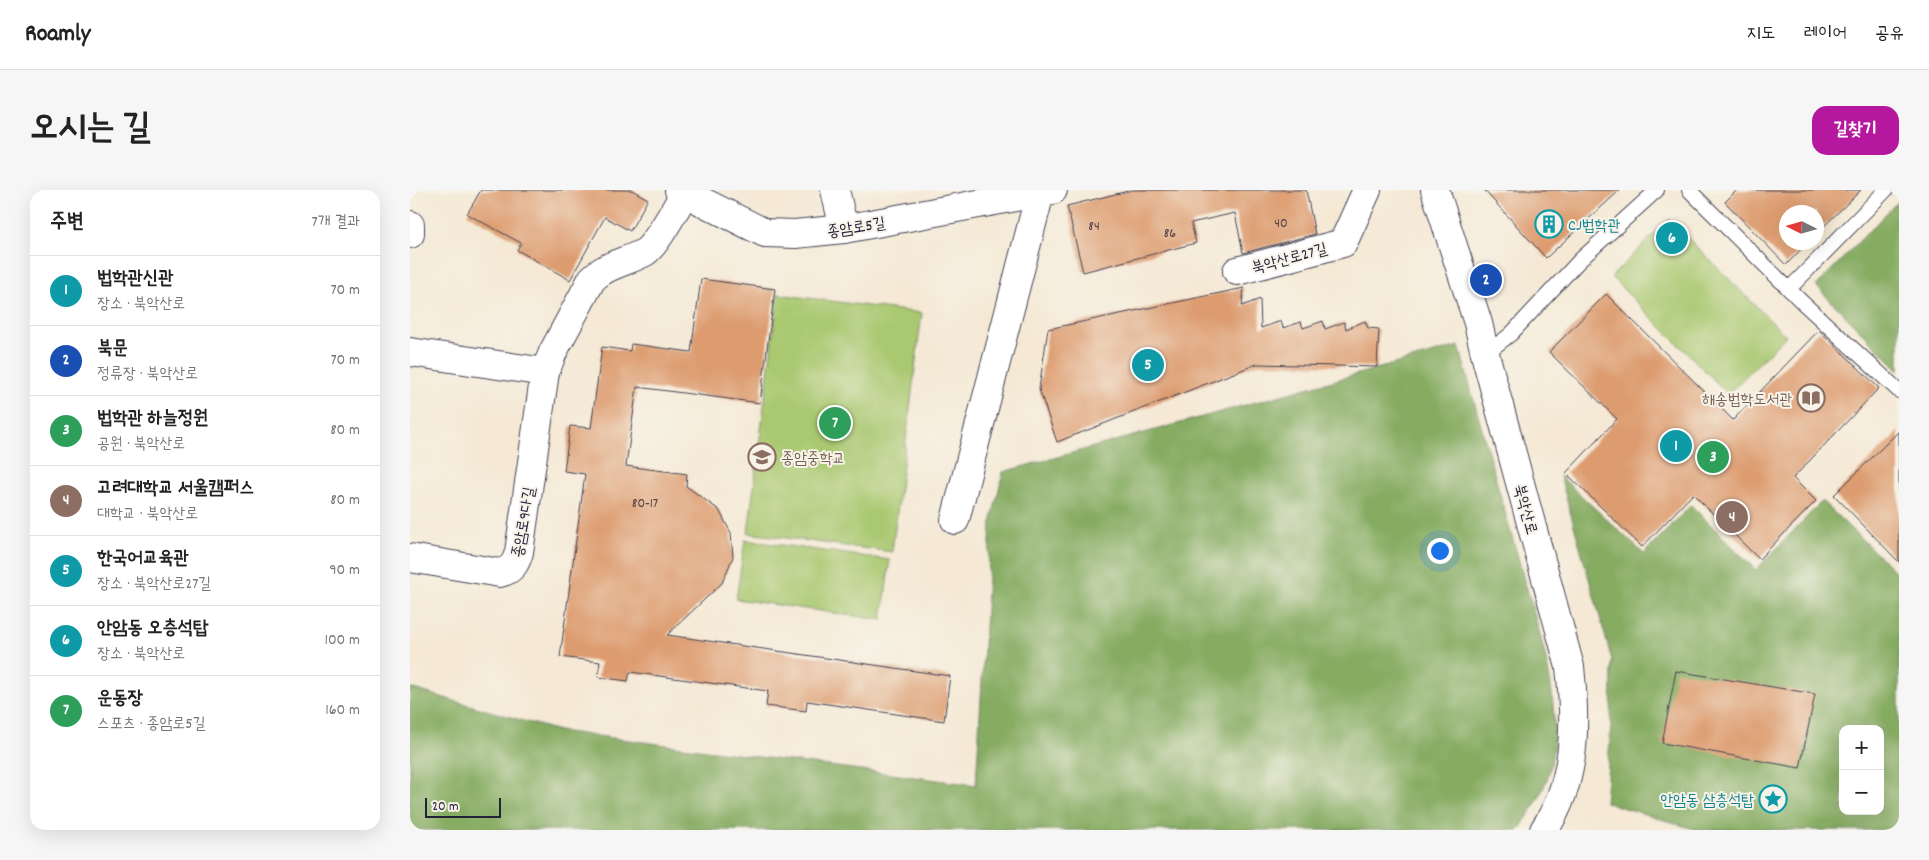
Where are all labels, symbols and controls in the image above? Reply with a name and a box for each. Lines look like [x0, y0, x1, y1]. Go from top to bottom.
text: Roamly [25, 18, 91, 52]
text: 지도 [1747, 22, 1776, 47]
text: 레이어 [1804, 22, 1847, 47]
text: 공유 [1875, 22, 1904, 47]
text: 오시는 길 [30, 105, 151, 155]
button: 길찾기 [1812, 106, 1899, 155]
north arrow [1779, 205, 1824, 250]
text: 주변 [50, 208, 84, 238]
building icon: CJ법학관 [1534, 209, 1564, 239]
text: 7개 결과 [312, 211, 360, 234]
street label: 종암로5길 [825, 212, 887, 244]
house number: 40 [1274, 214, 1288, 234]
place label: CJ법학관 [1568, 215, 1620, 238]
house number: 84 [1088, 217, 1100, 237]
pin: 6 [1656, 219, 1688, 257]
house number: 86 [1164, 224, 1176, 244]
street label: 북악산로27길 [1249, 238, 1330, 281]
pin: 2 [1470, 261, 1502, 299]
text: 법학관신관 [97, 266, 173, 293]
text: 1 [64, 279, 68, 302]
text: 70 m [330, 279, 360, 302]
text: 장소 · 북악산로 [97, 293, 185, 316]
text: 북문 [97, 336, 128, 363]
pin: 5 [1132, 346, 1164, 384]
text: 2 [63, 349, 70, 372]
text: 70 m [330, 349, 360, 372]
text: 정류장 · 북악산로 [97, 363, 198, 386]
library icon: 해송법학도서관 [1796, 383, 1826, 413]
place label: 해송법학도서관 [1702, 389, 1792, 412]
pin: 7 [819, 404, 851, 442]
text: 법학관 하늘정원 [97, 406, 208, 433]
text: 3 [62, 419, 70, 442]
text: 80 m [330, 419, 360, 442]
pin: 1 [1660, 427, 1692, 465]
text: 공원 · 북악산로 [97, 433, 185, 456]
pin: 3 [1697, 438, 1729, 476]
school or university icon: 종암중학교 [747, 442, 777, 472]
place label: 종암중학교 [781, 448, 845, 471]
text: 고려대학교 서울캠퍼스 [97, 476, 254, 503]
street label: 북악산로 [1507, 482, 1542, 537]
street label: 종암로9다길 [507, 485, 542, 560]
text: 4 [63, 489, 69, 512]
text: 80 m [330, 489, 360, 512]
house number: 80-17 [632, 494, 658, 514]
pin: 4 [1716, 498, 1748, 536]
text: 대학교 · 북악산로 [97, 503, 198, 526]
your location [1427, 538, 1453, 564]
text: 한국어교육관 [97, 546, 189, 573]
text: 5 [62, 559, 70, 582]
text: 90 m [329, 559, 360, 582]
text: 장소 · 북악산로27길 [97, 573, 211, 596]
text: 안암동 오층석탑 [97, 616, 208, 643]
text: 6 [62, 629, 70, 652]
text: 100 m [324, 629, 360, 652]
text: 장소 · 북악산로 [97, 643, 185, 666]
text: 운동장 [97, 686, 143, 713]
text: 7 [63, 699, 69, 722]
text: 160 m [325, 699, 360, 722]
text: 스포츠 · 종암로5길 [97, 713, 206, 736]
map controls [1839, 725, 1884, 815]
button: + [1839, 725, 1884, 770]
button: − [1839, 770, 1884, 815]
place icon: 안암동 삼층석탑 [1758, 784, 1788, 814]
place label: 안암동 삼층석탑 [1660, 790, 1754, 813]
scale bar [425, 795, 501, 818]
text: 20 m [432, 797, 459, 817]

